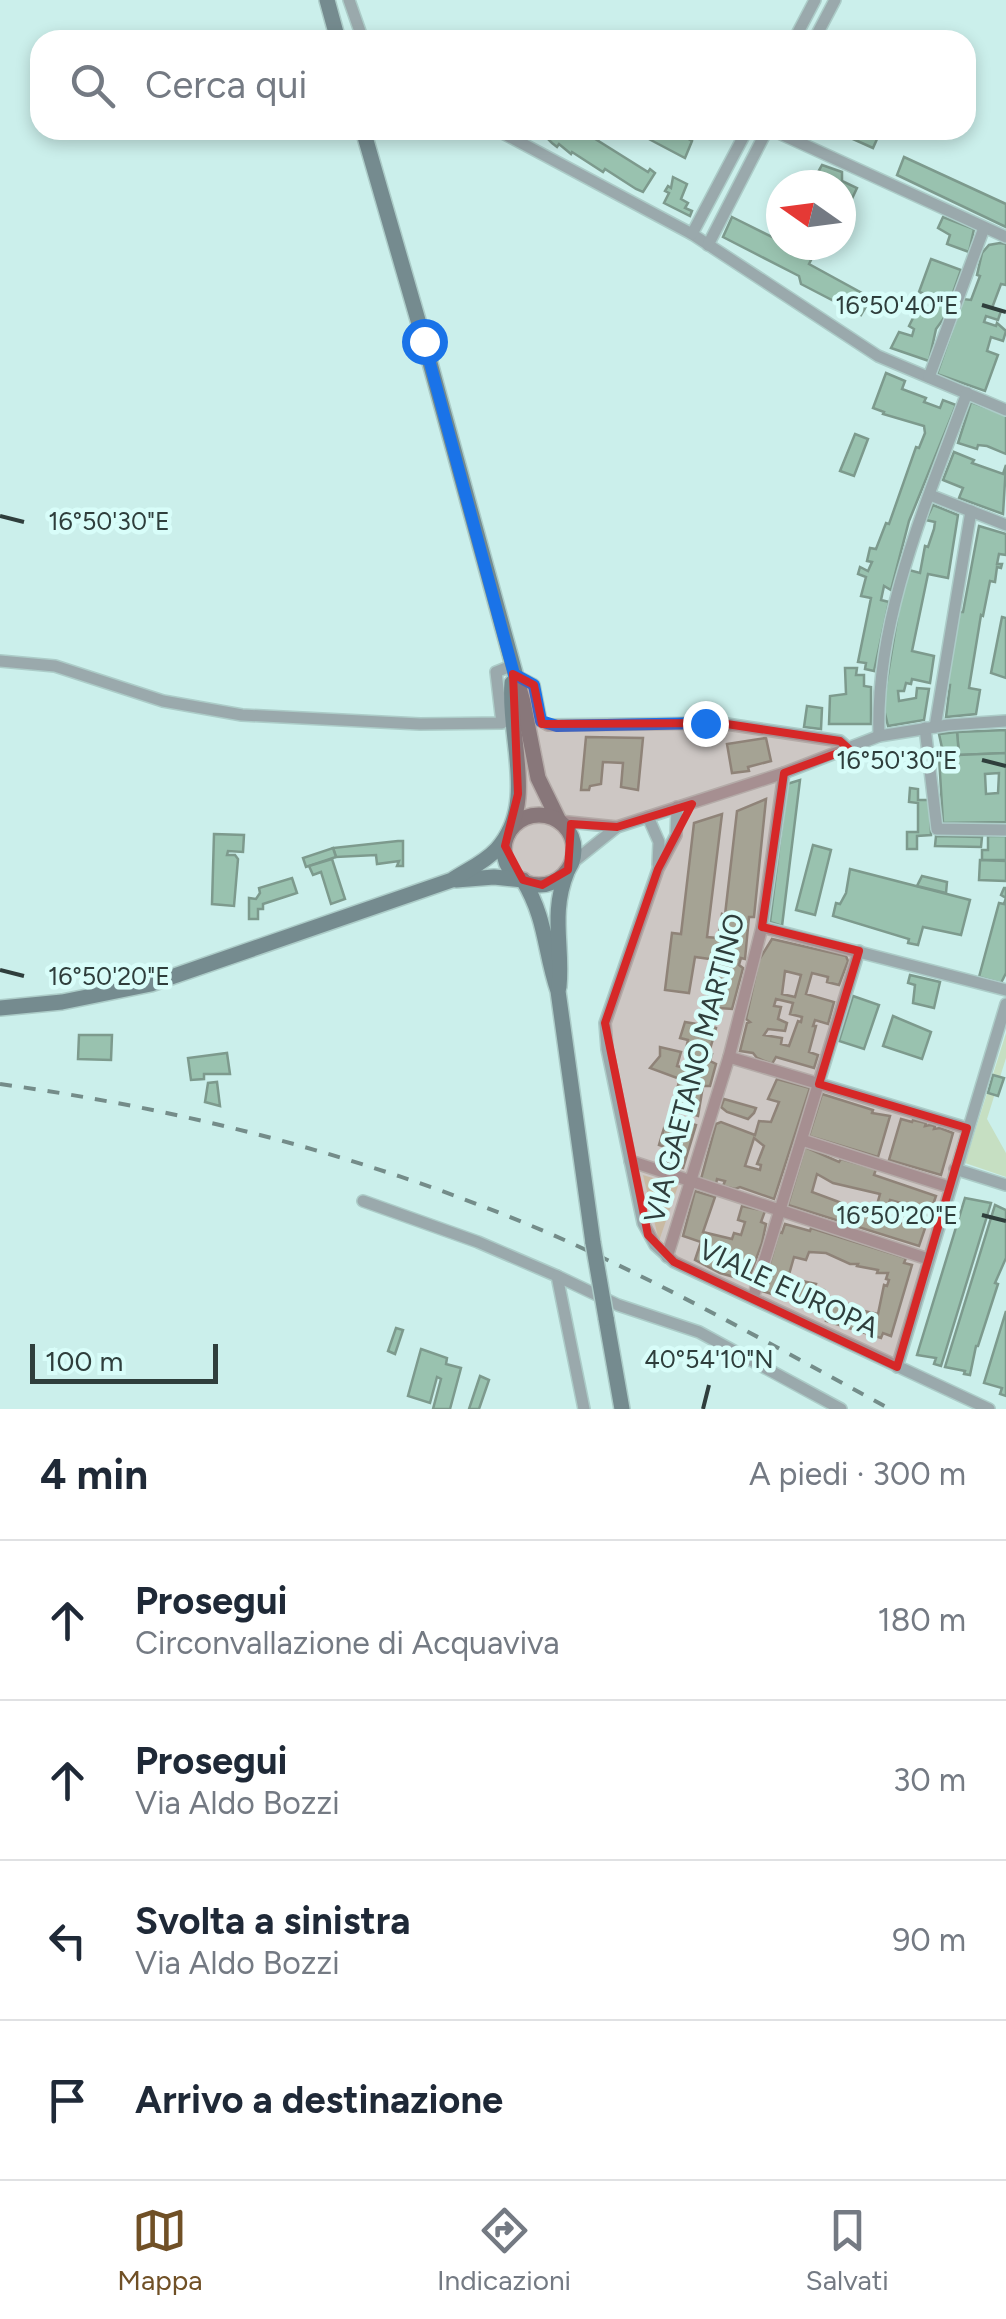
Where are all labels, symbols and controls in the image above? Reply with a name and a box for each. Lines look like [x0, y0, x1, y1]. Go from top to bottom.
search box [30, 30, 976, 140]
icon: search [65, 58, 120, 113]
text: Cerca qui [145, 62, 307, 108]
north arrow [766, 170, 856, 260]
text: 16°50'40"E [835, 290, 959, 320]
route start [402, 319, 448, 365]
text: 16°50'30"E [48, 506, 170, 536]
route end [683, 701, 729, 747]
text: 16°50'30"E [836, 745, 958, 775]
street label: VIA GAETANO MARTINO [636, 910, 752, 1226]
text: 16°50'20"E [48, 961, 170, 991]
text: 16°50'20"E [836, 1200, 958, 1230]
street label: VIALE EUROPA [694, 1231, 884, 1345]
scale bar [30, 1339, 218, 1384]
text: 100 m [45, 1344, 123, 1378]
text: 40°54'10"N [644, 1344, 774, 1374]
text: 4 min [40, 1449, 148, 1500]
text: A piedi · 300 m [749, 1455, 966, 1493]
text: Prosegui [135, 1578, 287, 1624]
icon: ahead [40, 1593, 95, 1648]
text: 180 m [877, 1601, 966, 1639]
text: Circonvallazione di Acquaviva [135, 1624, 560, 1662]
text: Prosegui [135, 1738, 287, 1784]
icon: ahead [40, 1753, 95, 1808]
text: 30 m [893, 1761, 966, 1799]
text: Via Aldo Bozzi [135, 1784, 340, 1822]
text: Svolta a sinistra [135, 1898, 410, 1944]
icon: left [40, 1913, 95, 1968]
text: 90 m [892, 1921, 966, 1959]
text: Via Aldo Bozzi [135, 1944, 340, 1982]
icon: arrive [40, 2073, 95, 2128]
text: Arrivo a destinazione [135, 2077, 503, 2123]
tab: Mappa [117, 2203, 203, 2297]
tab: Indicazioni [437, 2203, 571, 2297]
tab: Salvati [806, 2203, 889, 2297]

